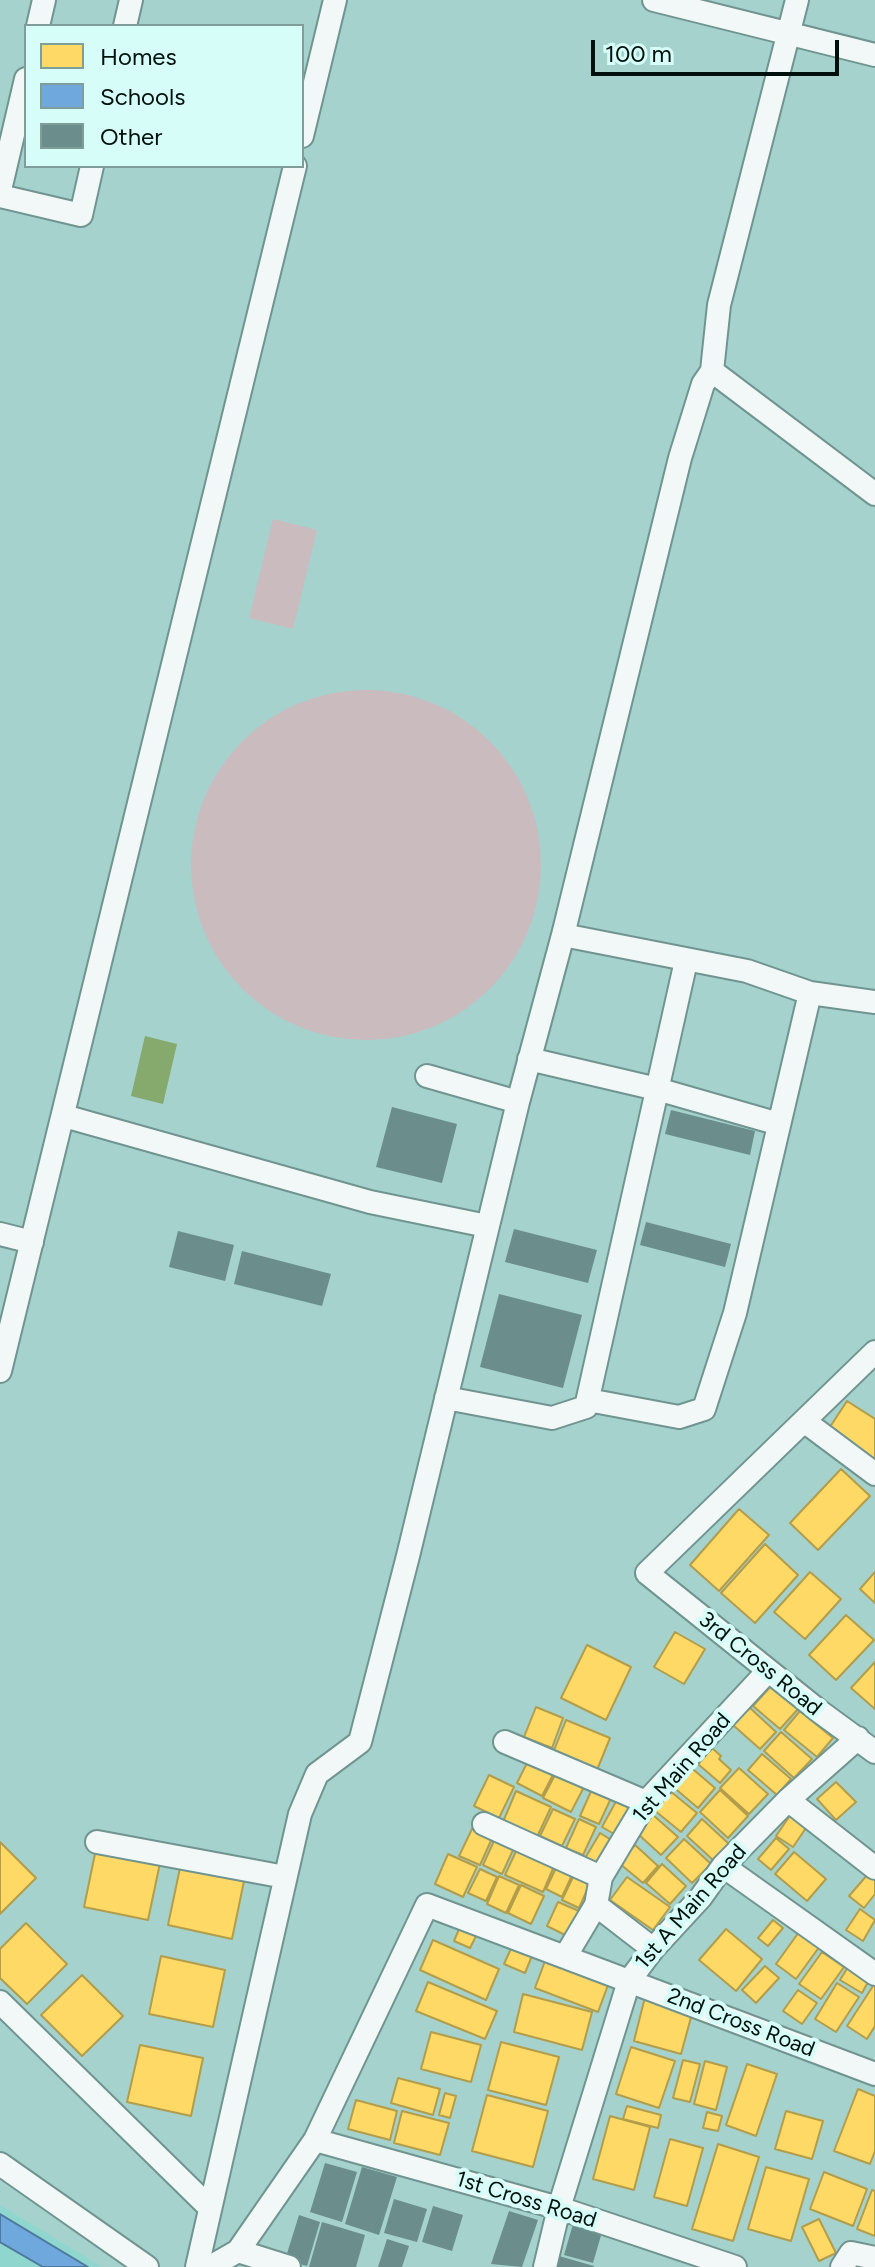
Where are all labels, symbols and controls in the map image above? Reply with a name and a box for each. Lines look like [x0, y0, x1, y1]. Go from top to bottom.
legend [24, 24, 304, 168]
scale bar [595, 24, 843, 74]
text: 100 m [605, 39, 672, 68]
text: Homes [100, 42, 177, 71]
text: Schools [100, 82, 185, 111]
text: Other [100, 122, 162, 151]
street label: 3rd Cross Road [693, 1606, 827, 1722]
street label: 1st Main Road [627, 1708, 737, 1828]
street label: 1st A Main Road [630, 1839, 752, 1975]
street label: 2nd Cross Road [664, 1983, 818, 2063]
street label: 1st Cross Road [452, 2166, 600, 2234]

